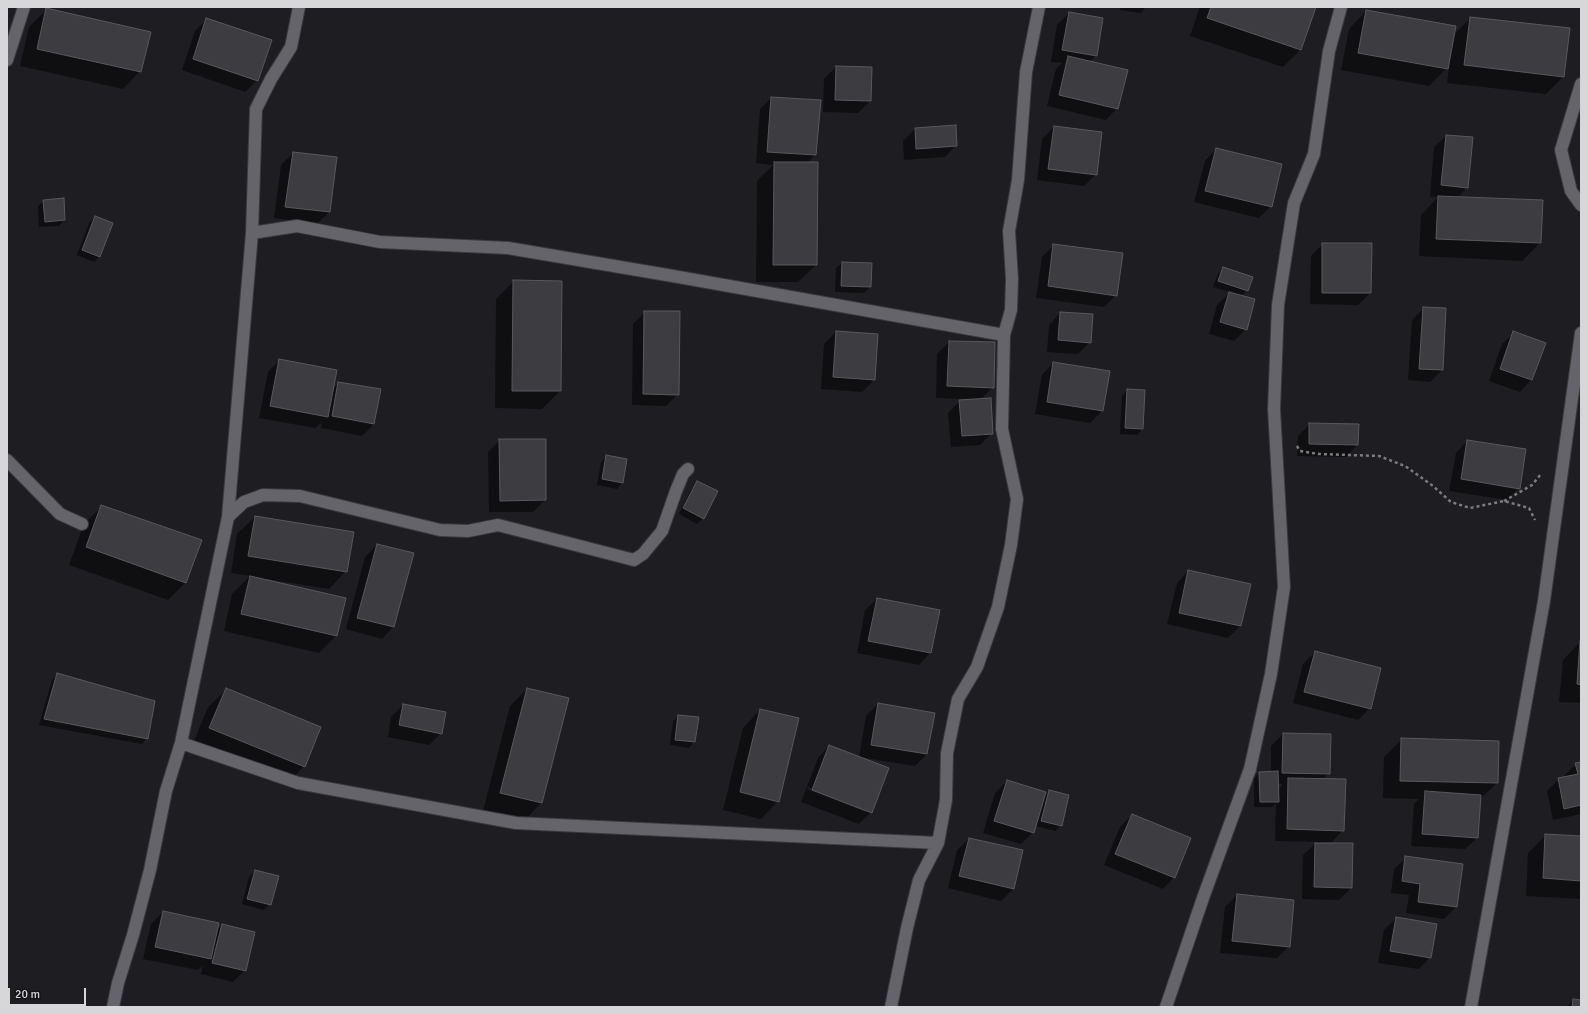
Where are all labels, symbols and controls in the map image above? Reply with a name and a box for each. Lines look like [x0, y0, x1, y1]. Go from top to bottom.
scale bar [10, 980, 88, 1006]
text: 20 m [15, 987, 40, 1002]

